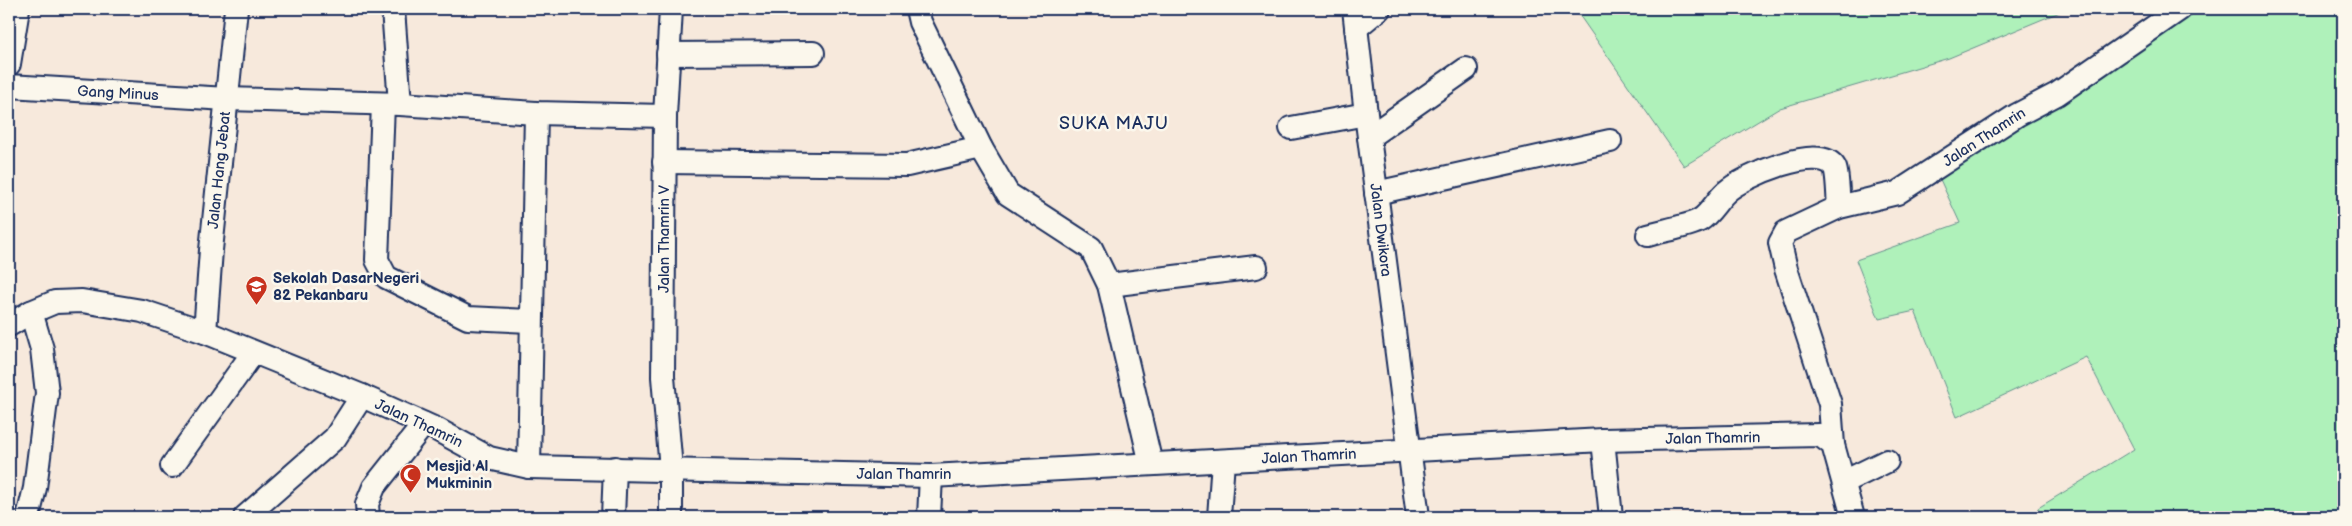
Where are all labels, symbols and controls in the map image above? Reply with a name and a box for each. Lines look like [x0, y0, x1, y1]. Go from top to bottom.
street label: Gang Minus [77, 82, 160, 105]
street label: Jalan Thamrin [1939, 104, 2029, 171]
street label: Jalan Hang Jebat [204, 110, 235, 230]
district label: SUKA MAJU [1059, 113, 1169, 134]
street label: Jalan Dwikora [1365, 182, 1396, 278]
street label: Jalan Thamrin V [655, 184, 674, 293]
place label: Sekolah DasarNegeri 82 Pekanbaru [273, 269, 419, 305]
school or university icon: Sekolah DasarNegeri 82 Pekanbaru [245, 275, 269, 306]
street label: Jalan Thamrin [372, 395, 466, 452]
street label: Jalan Thamrin [1665, 428, 1761, 449]
street label: Jalan Thamrin [1261, 445, 1357, 468]
place label: Mesjid Al Mukminin [426, 457, 492, 493]
mosque icon: Mesjid Al Mukminin [398, 463, 422, 494]
street label: Jalan Thamrin [857, 465, 952, 484]

